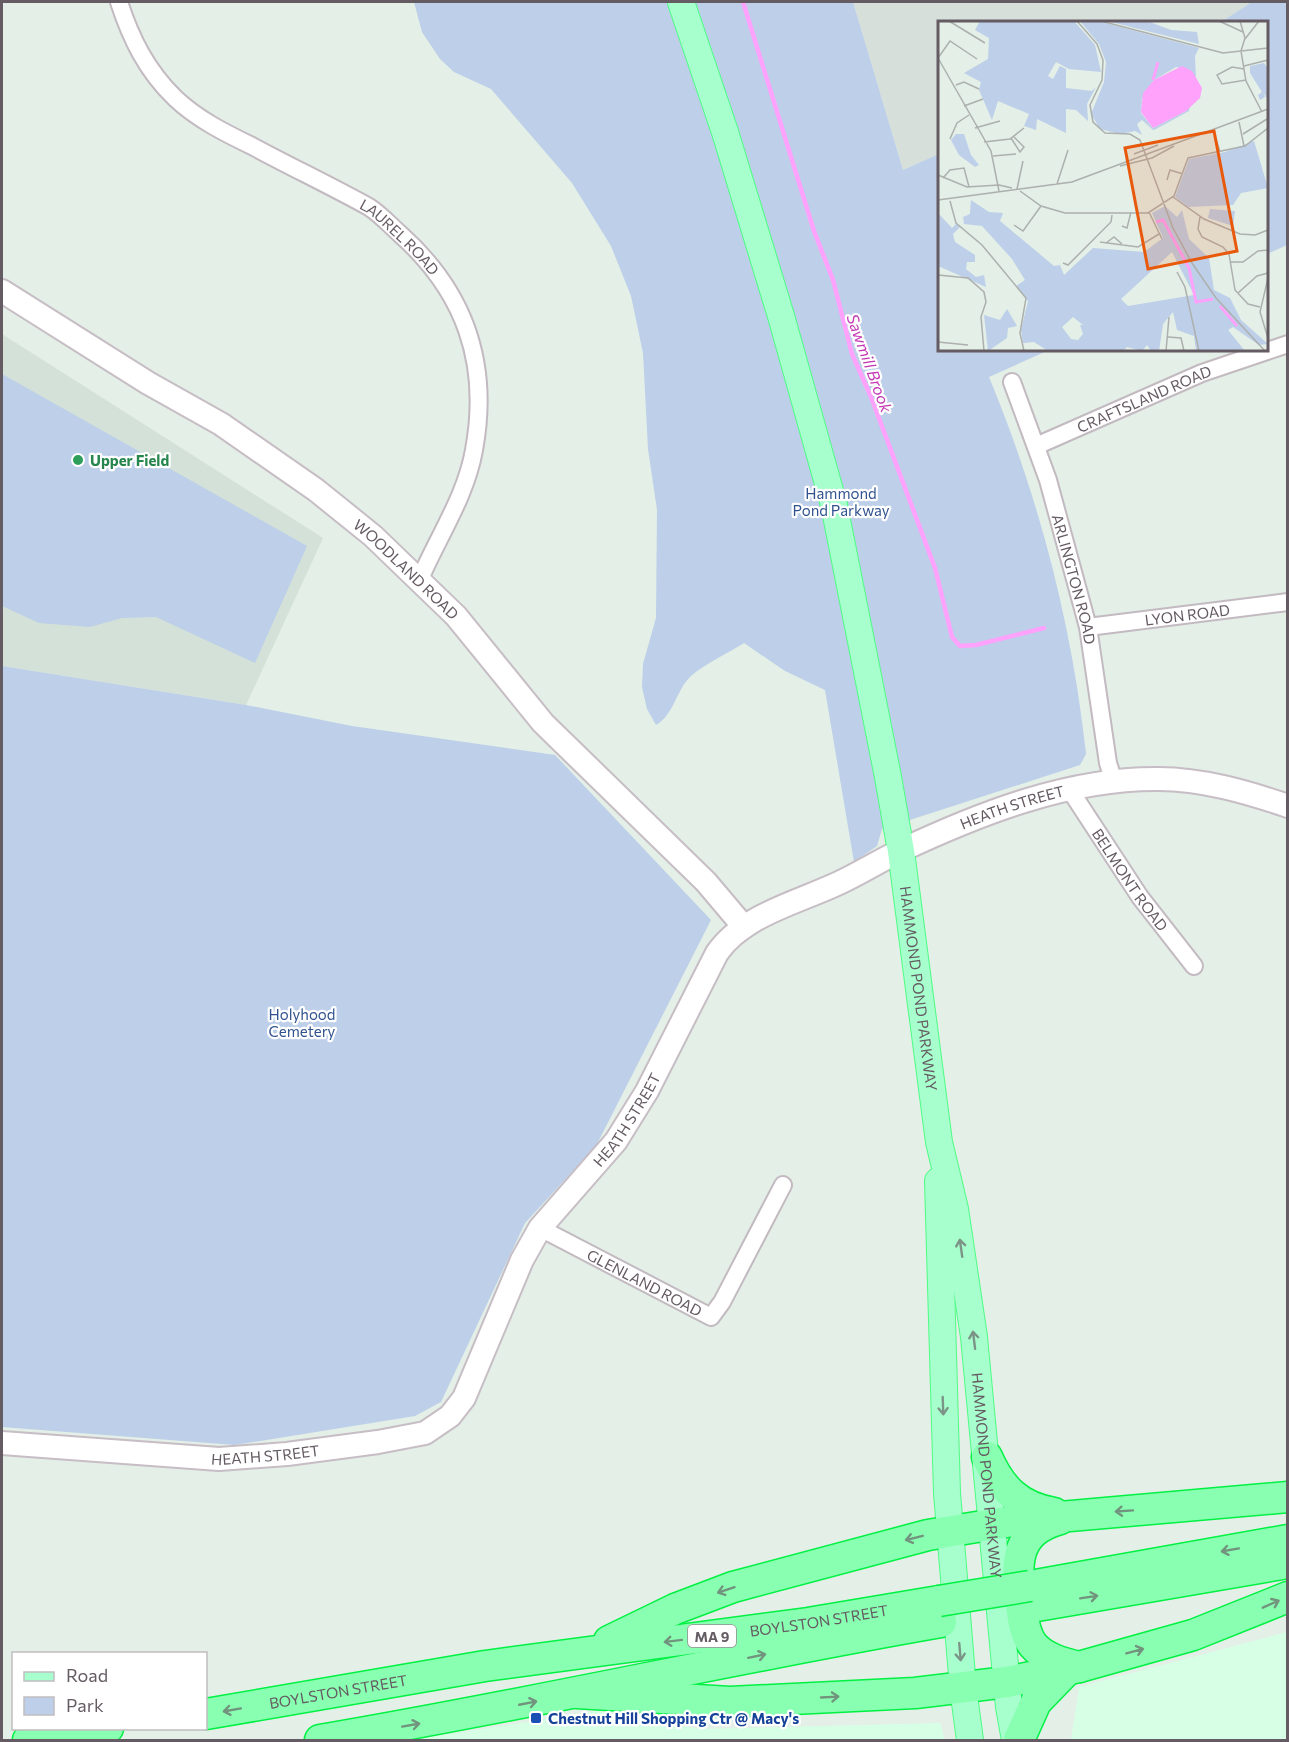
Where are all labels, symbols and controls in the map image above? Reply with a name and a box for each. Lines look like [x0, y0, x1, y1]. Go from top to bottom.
inset map [938, 21, 1268, 351]
street label: LAUREL ROAD [357, 195, 443, 278]
water label: Sawmill Brook [843, 311, 897, 415]
street label: CRAFTSLAND ROAD [1074, 362, 1214, 436]
place label: Upper Field [90, 451, 169, 469]
marker: Upper Field [71, 453, 85, 467]
park label: Hammond Pond Parkway [793, 484, 890, 519]
street label: ARLINGTON ROAD [1049, 512, 1099, 645]
street label: WOODLAND ROAD [350, 515, 463, 623]
street label: LYON ROAD [1144, 600, 1231, 629]
street label: HEATH STREET [957, 781, 1066, 832]
street label: BELMONT ROAD [1089, 825, 1172, 934]
street label: HAMMOND POND PARKWAY [897, 885, 941, 1092]
park label: Holyhood Cemetery [269, 1005, 336, 1040]
street label: HEATH STREET [589, 1070, 664, 1170]
one-way arrow [956, 1239, 967, 1259]
street label: GLENLAND ROAD [584, 1245, 705, 1320]
one-way arrow [968, 1331, 979, 1351]
street label: HAMMOND POND PARKWAY [968, 1372, 1006, 1579]
one-way arrow [938, 1395, 949, 1415]
street label: HEATH STREET [210, 1441, 321, 1468]
one-way arrow [1114, 1506, 1134, 1517]
one-way arrow [905, 1533, 924, 1545]
one-way arrow [1221, 1545, 1240, 1556]
one-way arrow [717, 1585, 736, 1596]
one-way arrow [1079, 1591, 1098, 1602]
one-way arrow [1261, 1598, 1279, 1609]
street label: BOYLSTON STREET [749, 1601, 890, 1640]
road number: MA 9 [688, 1625, 736, 1647]
one-way arrow [664, 1636, 684, 1647]
one-way arrow [955, 1642, 966, 1662]
one-way arrow [1125, 1645, 1144, 1656]
one-way arrow [747, 1650, 767, 1661]
legend [12, 1652, 207, 1730]
text: Road [66, 1664, 108, 1686]
street label: BOYLSTON STREET [268, 1671, 409, 1712]
one-way arrow [820, 1691, 840, 1702]
text: Park [66, 1694, 104, 1716]
one-way arrow [517, 1697, 537, 1708]
one-way arrow [223, 1704, 242, 1715]
place label: Chestnut Hill Shopping Ctr @ Macy's [548, 1709, 799, 1727]
marker: Chestnut Hill Shopping Ctr @ Macy's [529, 1711, 543, 1725]
one-way arrow [400, 1719, 420, 1730]

